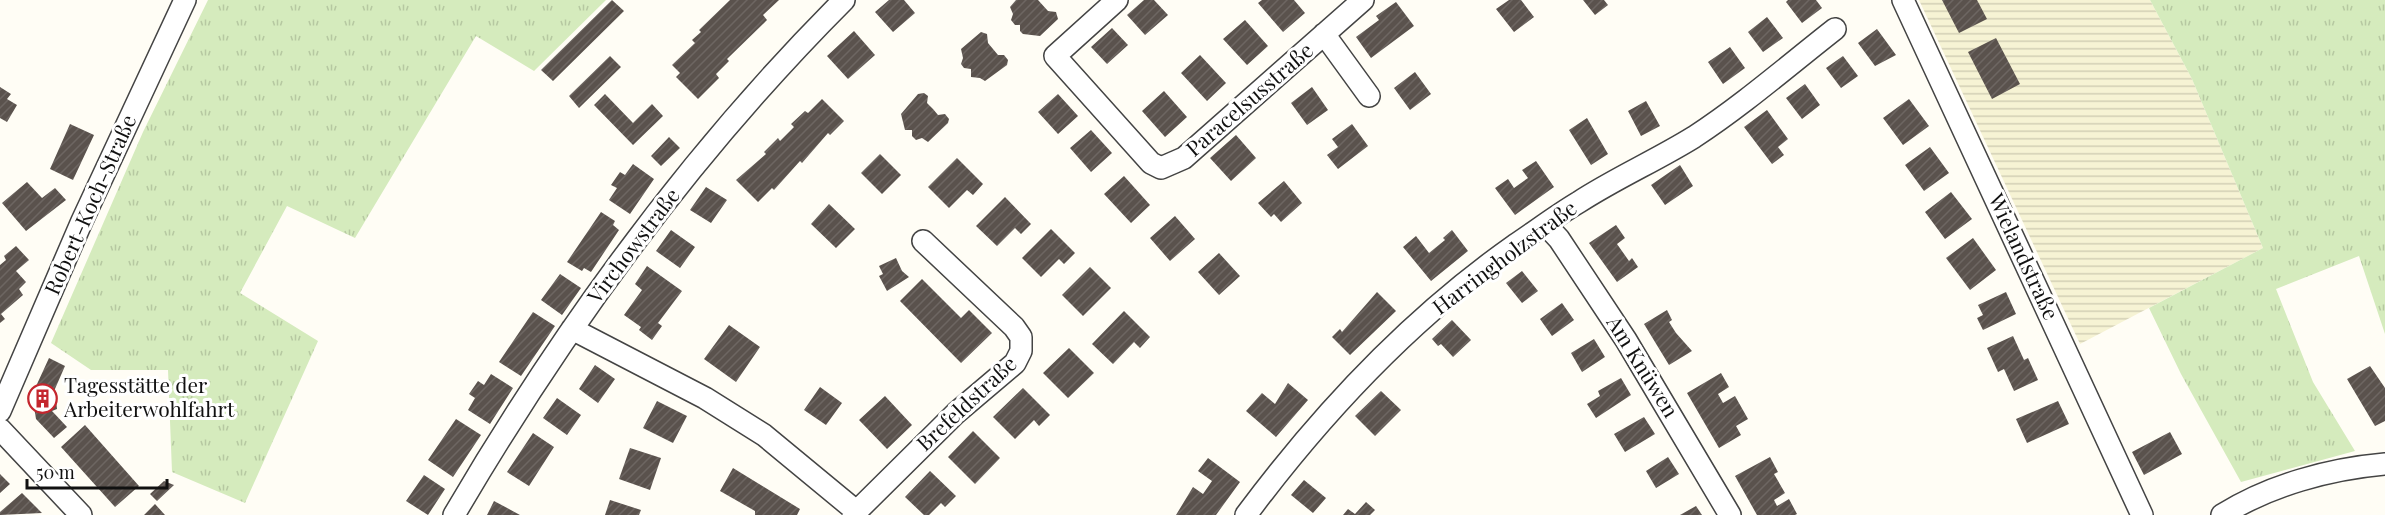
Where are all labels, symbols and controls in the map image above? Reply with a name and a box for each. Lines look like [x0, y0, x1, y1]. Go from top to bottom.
street label: Paracelsusstraße [1179, 36, 1318, 161]
street label: Robert-Koch-Straße [37, 110, 141, 299]
street label: Virchowstraße [579, 182, 685, 309]
street label: Wielandstraße [1983, 188, 2066, 324]
street label: Harringholzstraße [1426, 193, 1582, 320]
street label: Am Knüwen [1601, 309, 1686, 422]
street label: Brefeldstraße [910, 349, 1022, 456]
place label: Tagesstätte der Arbeiterwohlfahrt [63, 370, 235, 422]
building icon: Tagesstätte der Arbeiterwohlfahrt [27, 382, 59, 414]
scale bar [27, 452, 166, 490]
text: 50 m [36, 460, 75, 484]

